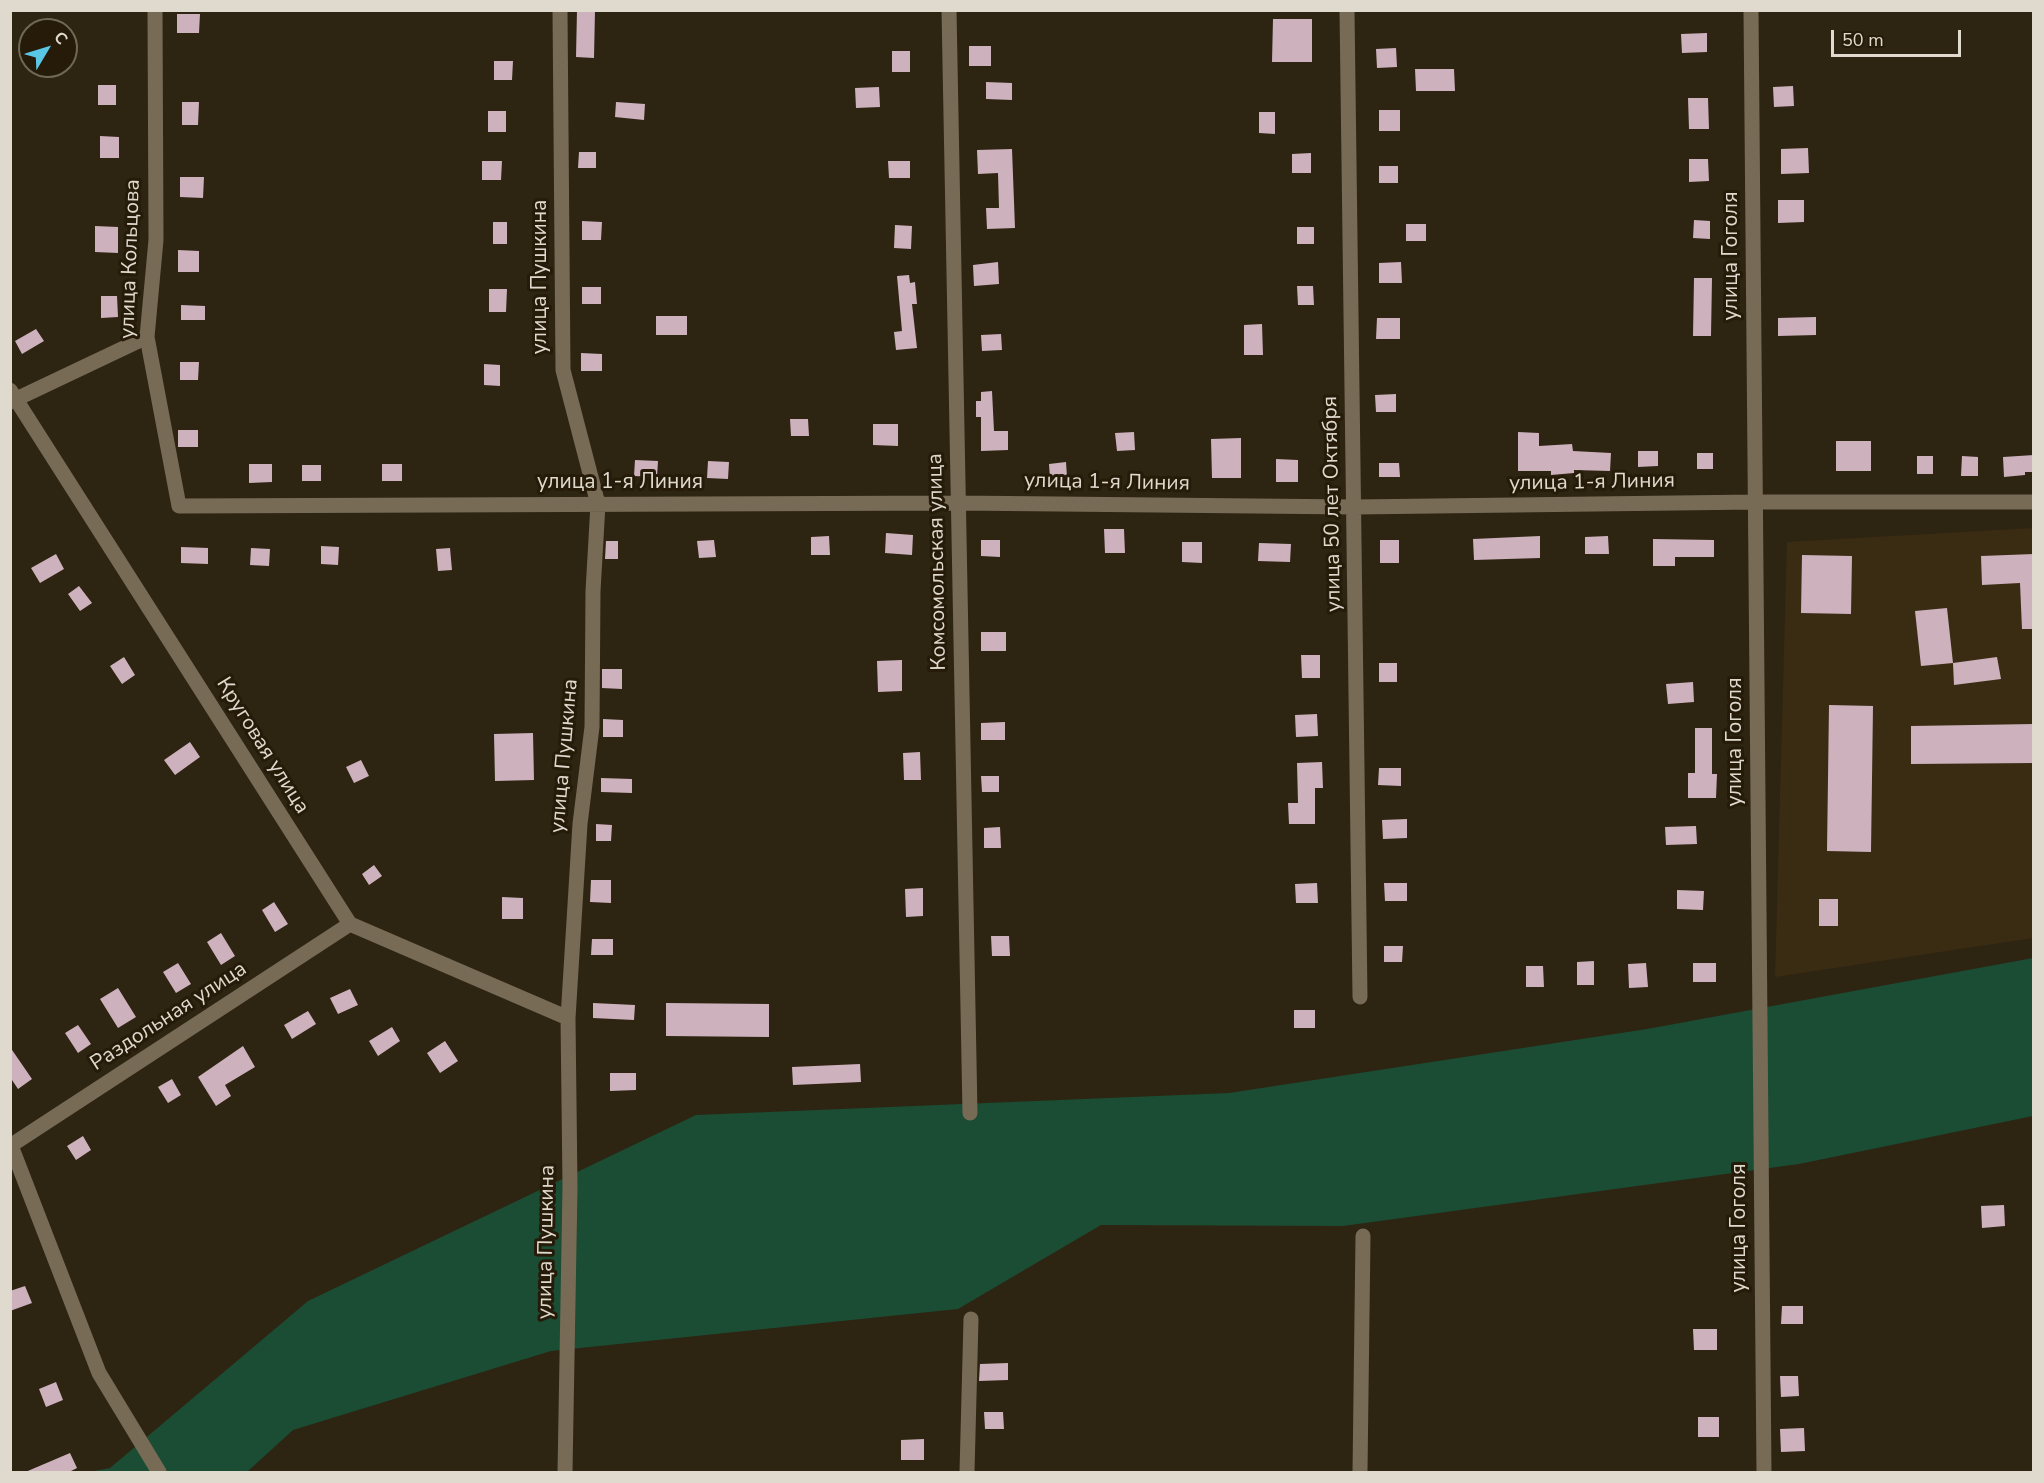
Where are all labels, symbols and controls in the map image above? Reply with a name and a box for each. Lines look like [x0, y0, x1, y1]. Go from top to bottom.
north arrow [18, 18, 78, 78]
scale bar [1834, 18, 1964, 56]
text: С [49, 27, 73, 49]
text: 50 m [1842, 28, 1884, 52]
street label: улица Кольцова [116, 179, 146, 339]
street label: улица Гоголя [1719, 192, 1745, 320]
street label: улица Пушкина [528, 200, 554, 354]
street label: улица 50 лет Октября [1319, 396, 1347, 612]
street label: Комсомольская улица [924, 453, 952, 671]
street label: улица 1-я Линия [1024, 469, 1190, 497]
street label: улица 1-я Линия [1509, 469, 1675, 497]
street label: улица 1-я Линия [537, 470, 703, 496]
street label: Круговая улица [210, 673, 314, 819]
street label: улица Пушкина [546, 678, 584, 834]
street label: улица Гоголя [1723, 678, 1749, 806]
street label: Раздольная улица [86, 957, 252, 1077]
street label: улица Гоголя [1727, 1164, 1753, 1292]
street label: улица Пушкина [533, 1165, 561, 1319]

